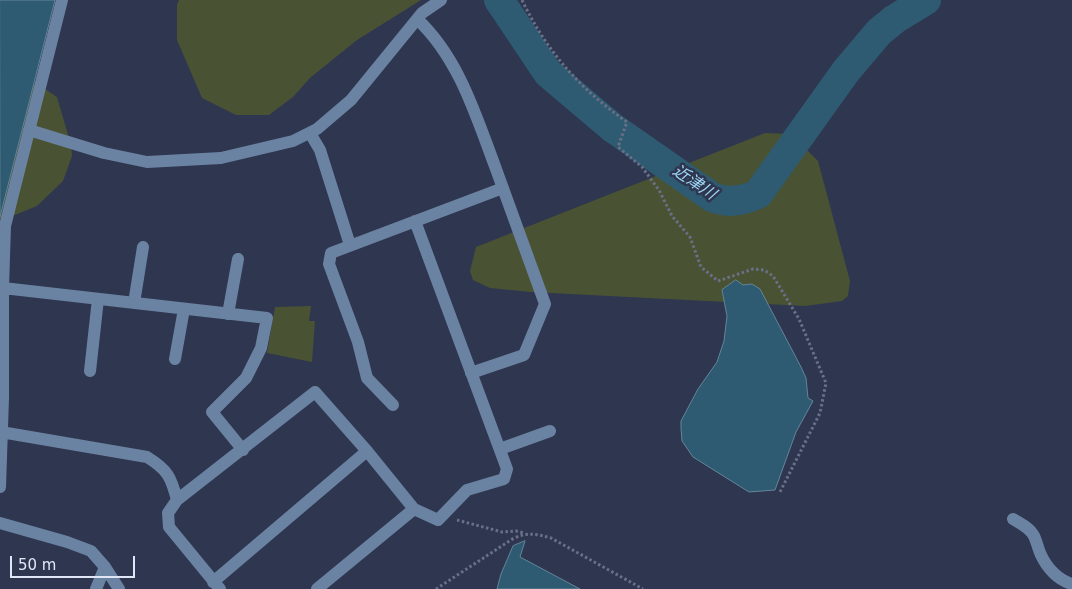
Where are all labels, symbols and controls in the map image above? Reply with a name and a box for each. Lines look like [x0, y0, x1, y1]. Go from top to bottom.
water label: 近津川 [669, 162, 719, 204]
scale bar [12, 546, 138, 578]
text: 50 m [18, 556, 56, 574]

